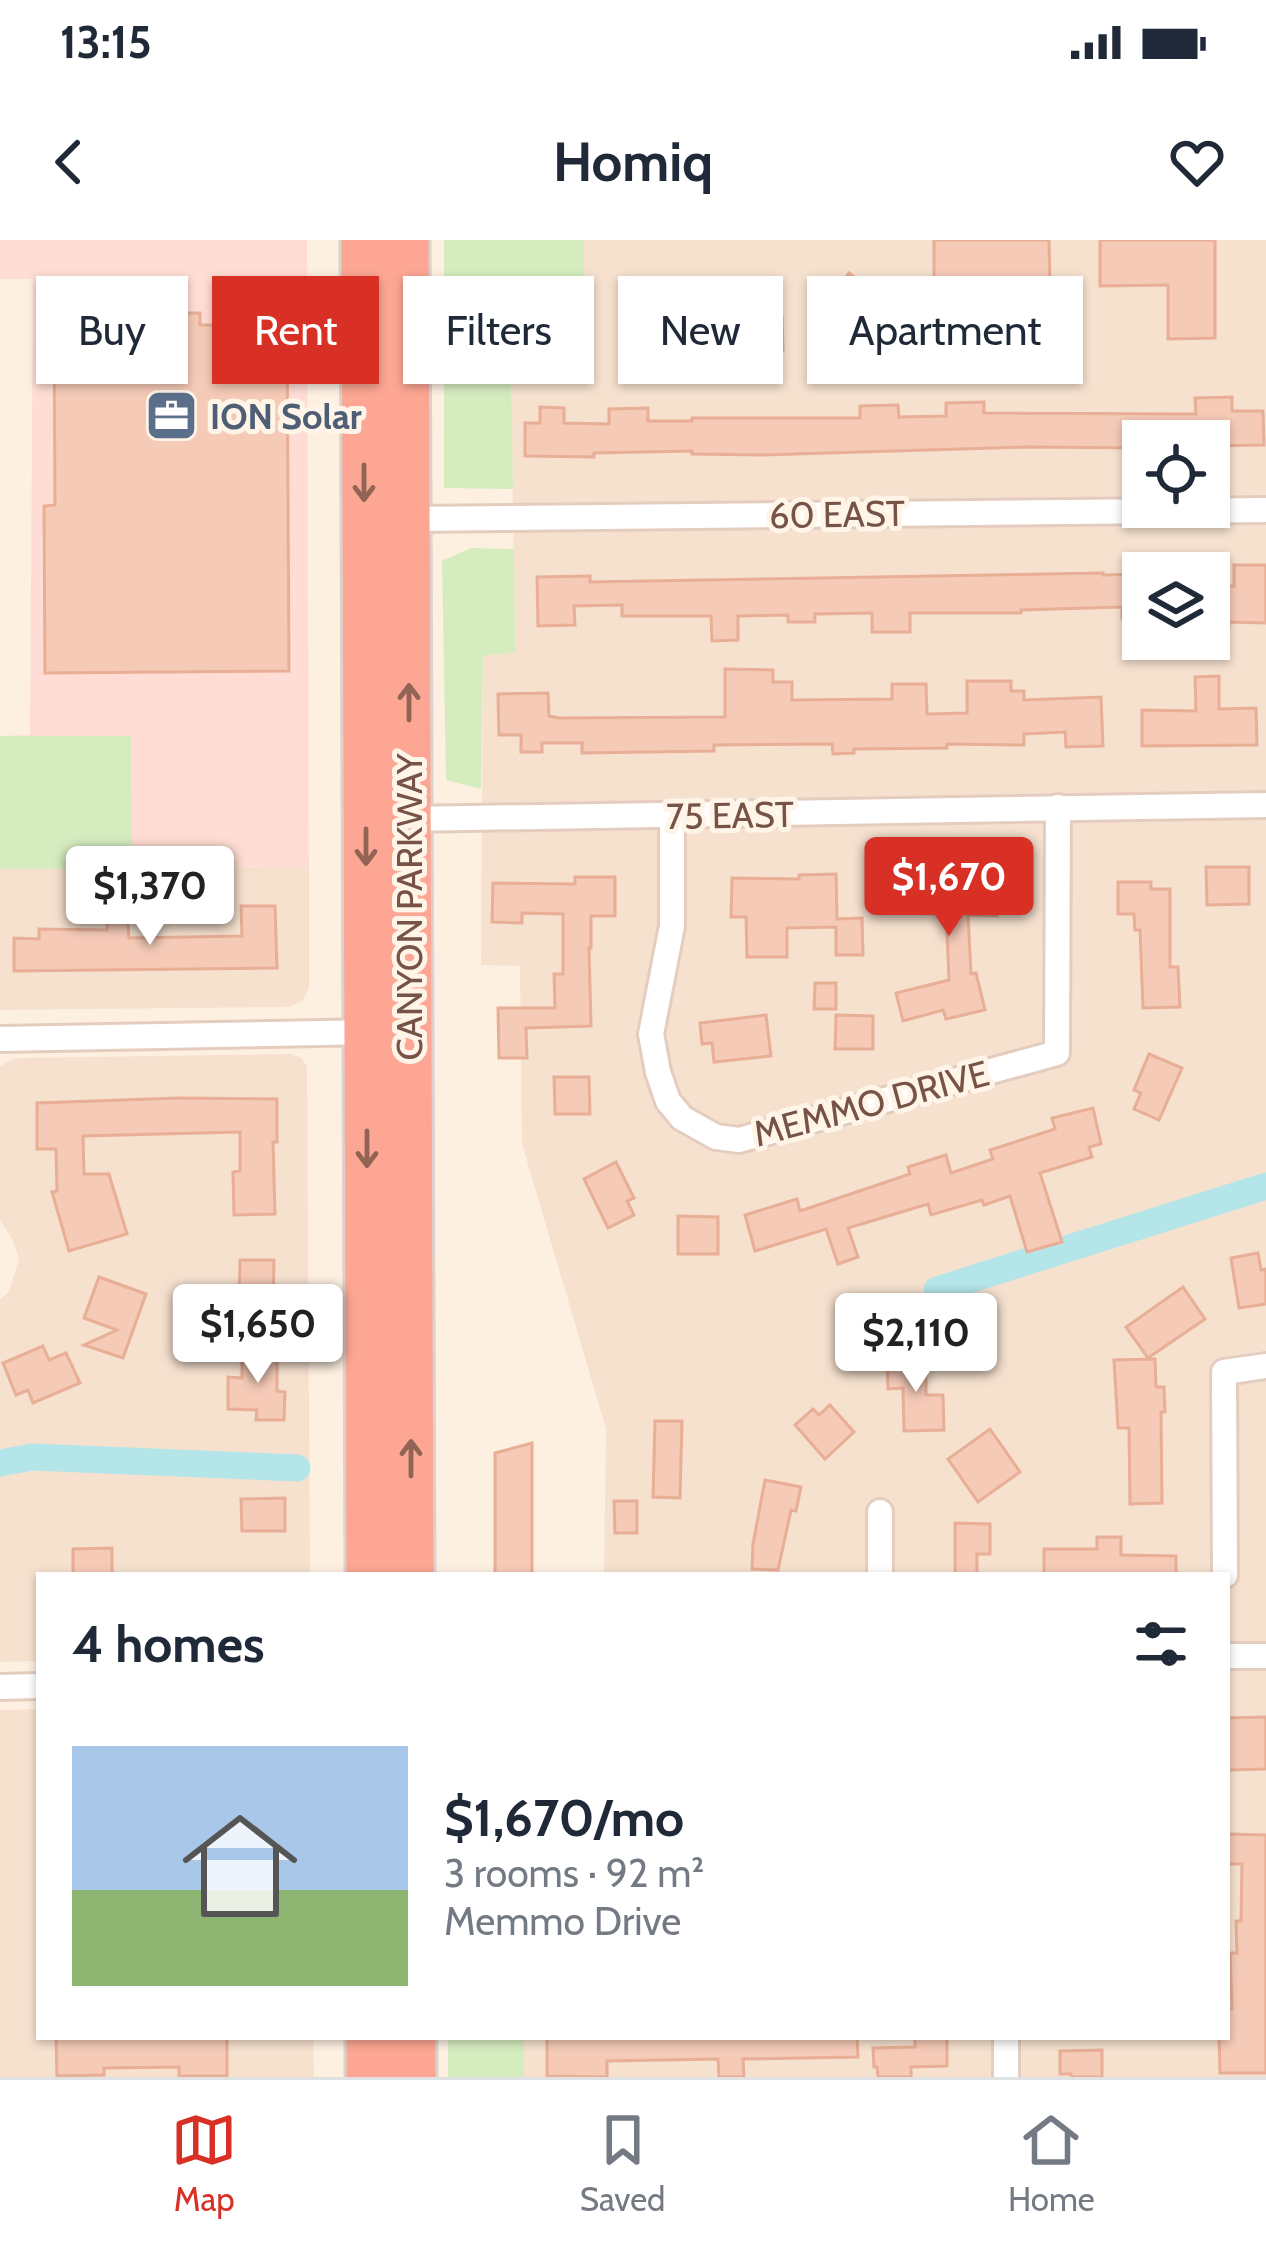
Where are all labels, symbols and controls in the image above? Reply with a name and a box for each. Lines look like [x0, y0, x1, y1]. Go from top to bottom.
text: 13:15 [60, 15, 152, 69]
icon: back [36, 129, 102, 195]
text: Homiq [553, 129, 713, 195]
icon: heart [1164, 129, 1230, 195]
chip: Buy [36, 276, 188, 384]
chip: Rent [212, 276, 379, 384]
chip: Filters [403, 276, 594, 384]
chip: New [618, 276, 783, 384]
chip: Apartment [807, 276, 1083, 384]
office icon: ION Solar [143, 388, 199, 444]
place label: ION Solar [210, 394, 362, 438]
map controls [1122, 420, 1230, 660]
button: locate [1122, 420, 1230, 528]
one-way arrow [353, 463, 375, 502]
street label: 60 EAST [769, 491, 905, 537]
button: layers [1122, 552, 1230, 660]
one-way arrow [398, 683, 420, 722]
street label: CANYON PARKWAY [387, 753, 431, 1060]
street label: 75 EAST [666, 792, 794, 838]
one-way arrow [354, 827, 377, 866]
pin: $1,670 [851, 837, 1047, 939]
pin: $1,370 [52, 846, 248, 948]
text: $1,670 [891, 852, 1007, 900]
text: $1,370 [93, 861, 207, 909]
street label: MEMMO DRIVE [748, 1050, 994, 1156]
one-way arrow [356, 1129, 378, 1168]
pin: $1,650 [160, 1284, 356, 1386]
pin: $2,110 [818, 1293, 1014, 1395]
text: $1,650 [200, 1299, 316, 1347]
text: $2,110 [862, 1308, 970, 1356]
one-way arrow [400, 1439, 422, 1478]
icon: filters [1128, 1611, 1194, 1677]
text: 4 homes [72, 1613, 264, 1675]
text: $1,670/mo [444, 1787, 684, 1849]
icon: home [168, 1794, 312, 1938]
text: 3 rooms · 92 m² [444, 1849, 704, 1897]
text: Memmo Drive [444, 1897, 681, 1945]
tab: Map [171, 2107, 237, 2219]
tab: Saved [580, 2107, 665, 2219]
tab: Home [1008, 2107, 1095, 2219]

